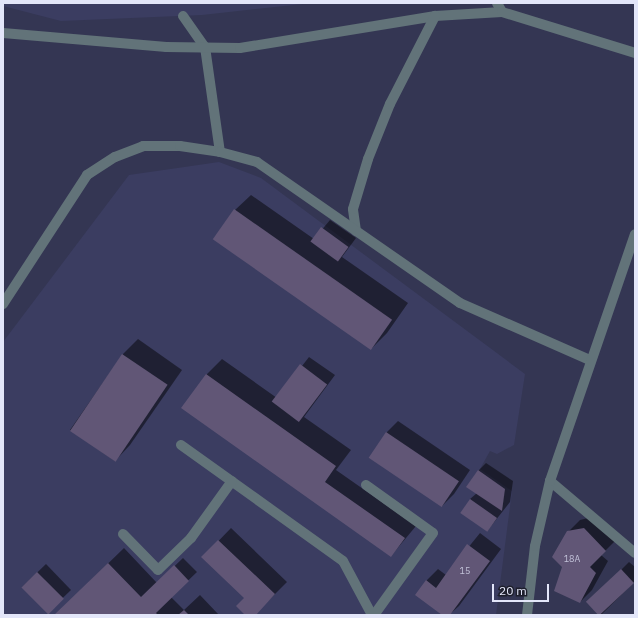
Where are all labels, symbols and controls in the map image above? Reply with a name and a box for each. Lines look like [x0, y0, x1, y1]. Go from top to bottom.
house number: 18А [564, 554, 580, 564]
house number: 15 [460, 566, 470, 576]
scale bar [494, 576, 551, 602]
text: 20 m [499, 583, 527, 598]

